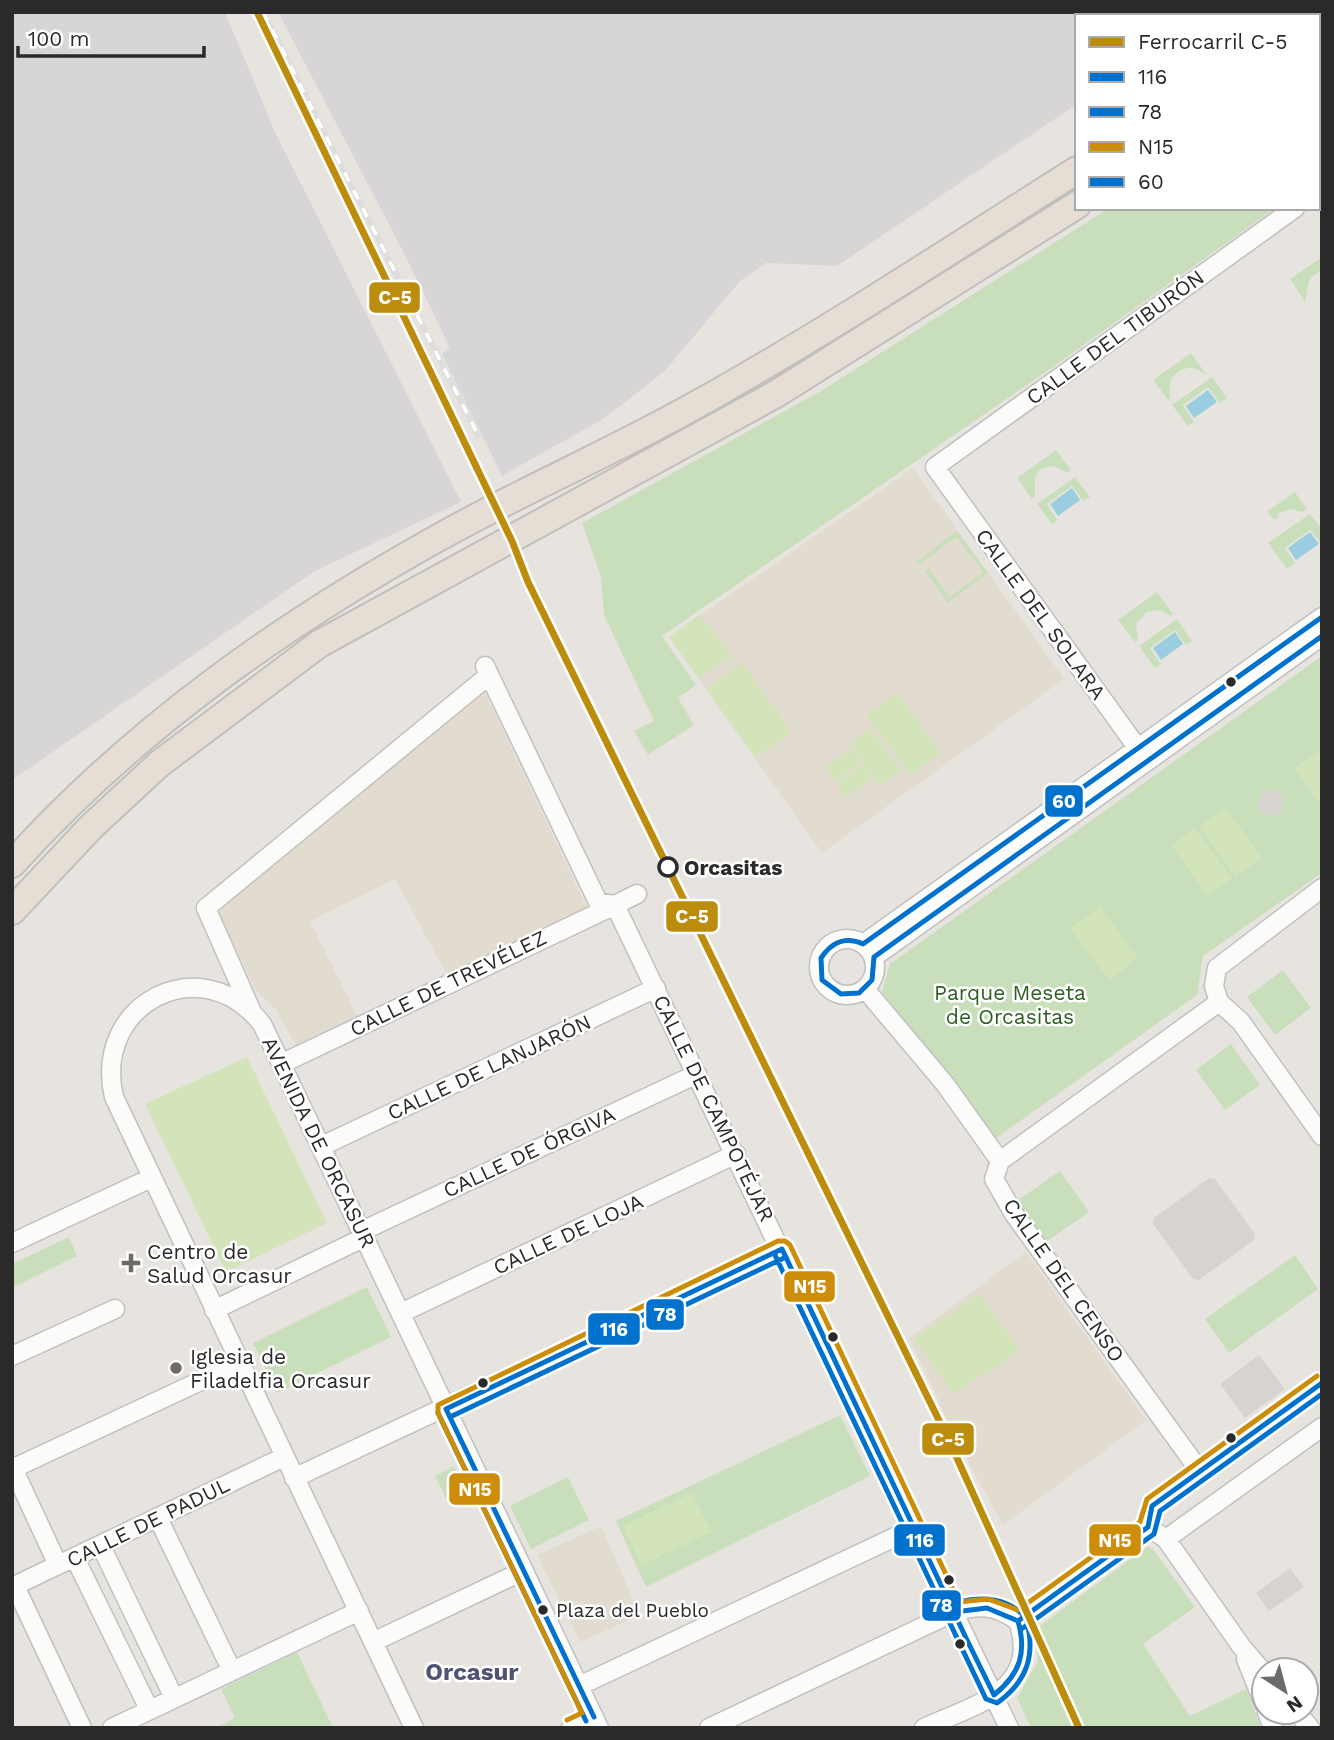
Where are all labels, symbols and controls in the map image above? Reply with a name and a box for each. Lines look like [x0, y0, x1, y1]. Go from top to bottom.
scale bar [18, 14, 203, 58]
legend [1075, 14, 1320, 210]
text: 100 m [28, 26, 90, 51]
text: Ferrocarril C-5 [1138, 29, 1287, 54]
text: 116 [1138, 64, 1167, 89]
text: 78 [1138, 99, 1162, 124]
text: N15 [1138, 134, 1174, 159]
text: 60 [1138, 169, 1164, 194]
street label: CALLE DEL TIBURÓN [1021, 264, 1209, 410]
line badge: C-5 [368, 281, 421, 314]
text: C-5 [378, 286, 412, 309]
street label: CALLE DEL SOLARA [971, 524, 1111, 704]
unlabelled marker [1224, 675, 1238, 689]
line badge: 60 [1044, 784, 1084, 818]
text: 60 [1052, 790, 1076, 813]
place label: Orcasitas [684, 855, 782, 880]
marker: Orcasitas [658, 857, 678, 877]
line badge: C-5 [665, 900, 719, 933]
text: C-5 [675, 905, 709, 928]
street label: CALLE DE TREVÉLEZ [346, 925, 550, 1041]
park label: Parque Meseta de Orcasitas [934, 980, 1086, 1029]
street label: CALLE DE CAMPOTÉJAR [648, 991, 780, 1225]
street label: CALLE DE LANJARÓN [383, 1009, 595, 1125]
street label: AVENIDA DE ORCASUR [257, 1032, 381, 1252]
street label: CALLE DE ÓRGIVA [439, 1101, 619, 1203]
street label: CALLE DE LOJA [489, 1188, 647, 1280]
street label: CALLE DEL CENSO [998, 1193, 1130, 1367]
place label: Centro de Salud Orcasur [147, 1239, 292, 1288]
marker: Centro de Salud Orcasur [121, 1253, 141, 1273]
line badge: N15 [783, 1270, 836, 1303]
text: N15 [793, 1275, 827, 1298]
line badge: 78 [645, 1298, 685, 1331]
text: 78 [653, 1303, 677, 1326]
line badge: 116 [587, 1312, 641, 1346]
text: 116 [600, 1318, 628, 1341]
unlabelled marker [826, 1330, 840, 1344]
place label: Iglesia de Filadelfia Orcasur [190, 1344, 371, 1393]
marker: Iglesia de Filadelfia Orcasur [168, 1360, 184, 1376]
unlabelled marker [476, 1376, 490, 1390]
line badge: C-5 [921, 1422, 975, 1456]
text: C-5 [931, 1428, 965, 1451]
unlabelled marker [1224, 1431, 1238, 1445]
street label: CALLE DE PADUL [63, 1472, 233, 1572]
line badge: N15 [448, 1472, 501, 1506]
text: N15 [458, 1478, 492, 1501]
line badge: 116 [893, 1523, 946, 1557]
line badge: N15 [1088, 1523, 1142, 1557]
text: 116 [906, 1529, 934, 1552]
text: N15 [1098, 1529, 1132, 1552]
unlabelled marker [942, 1573, 956, 1587]
line badge: 78 [921, 1589, 962, 1622]
text: 78 [929, 1594, 953, 1617]
place label: Plaza del Pueblo [556, 1599, 709, 1622]
marker: Plaza del Pueblo [536, 1603, 550, 1617]
unlabelled marker [953, 1637, 967, 1651]
north arrow [1250, 1656, 1320, 1726]
district label: Orcasur [425, 1658, 519, 1686]
text: N [1282, 1691, 1307, 1718]

